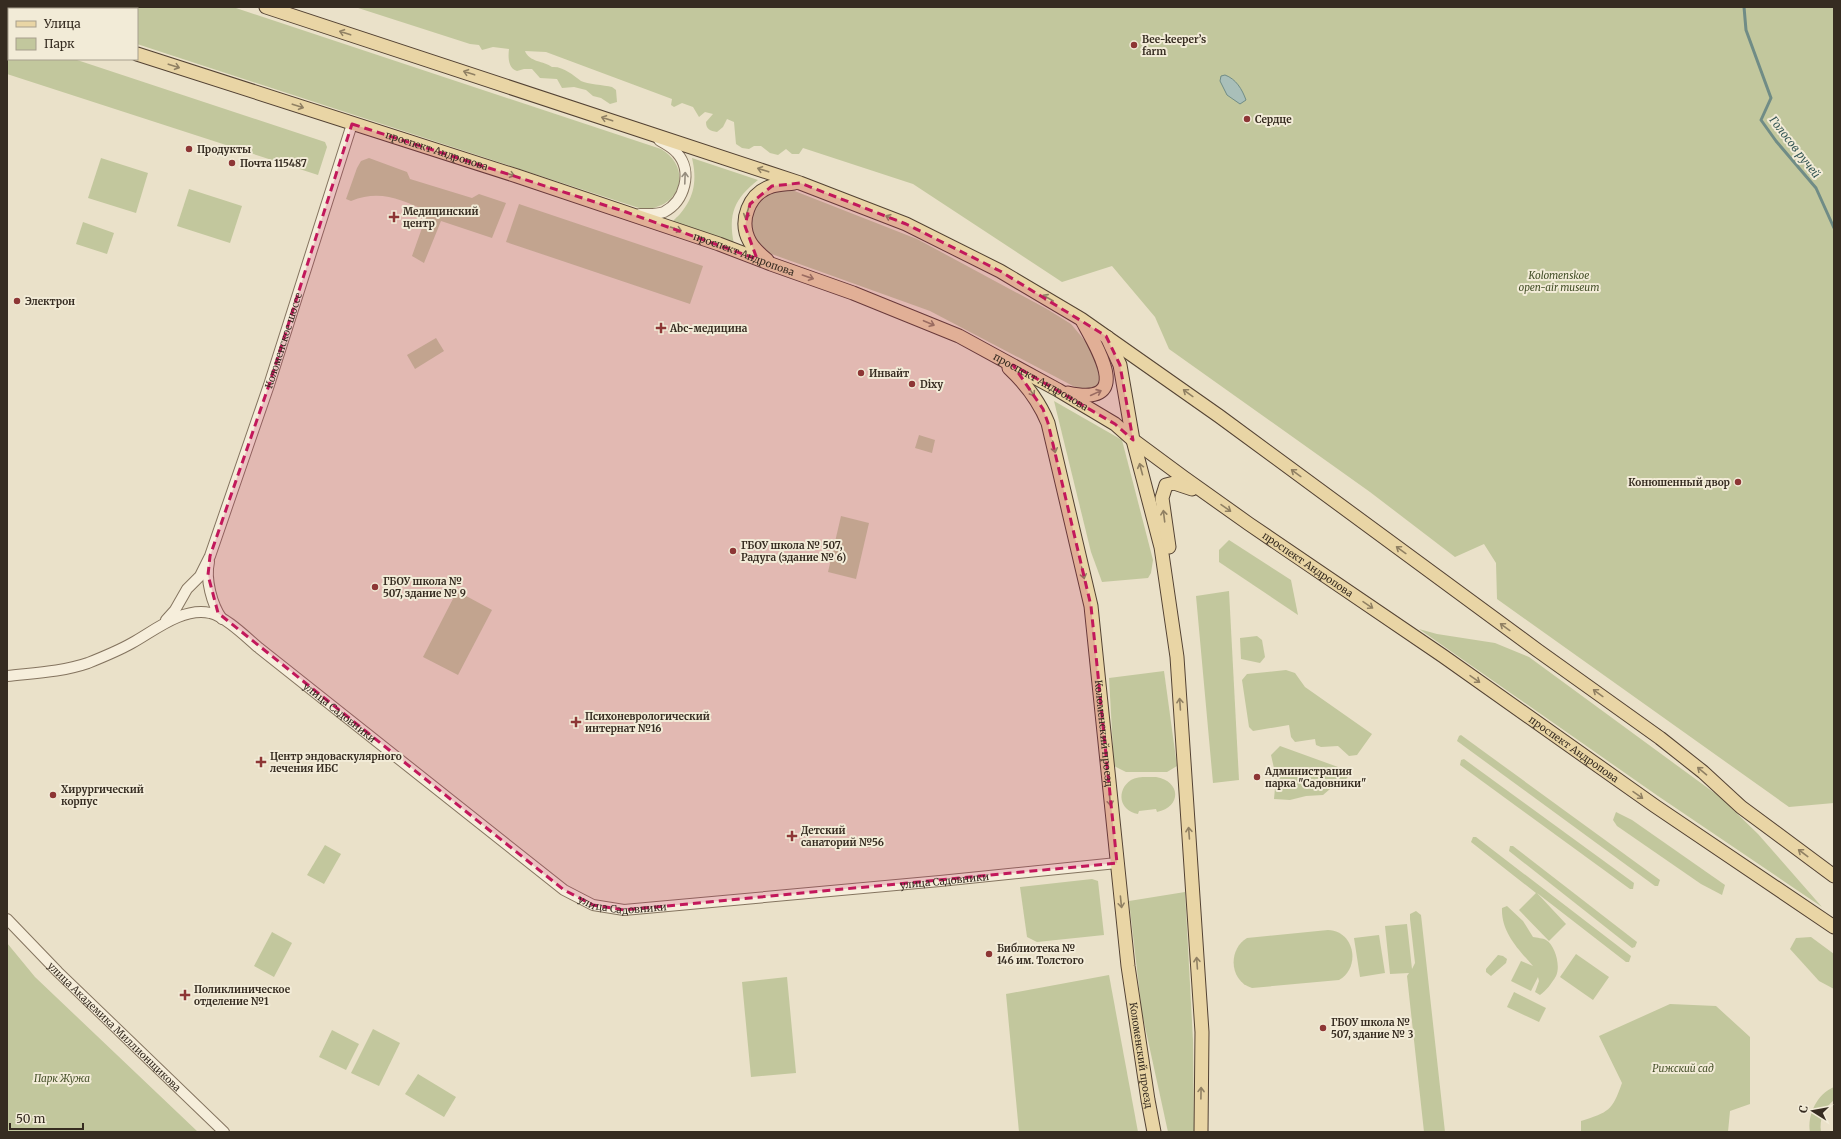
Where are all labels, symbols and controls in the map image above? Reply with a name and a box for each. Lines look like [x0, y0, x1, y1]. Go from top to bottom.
legend [8, 8, 138, 60]
text: Улица [43, 16, 81, 31]
one-way arrow [339, 29, 352, 36]
place label: Bee-keeper’s farm [1142, 33, 1206, 58]
text: Парк [44, 36, 75, 51]
marker: Bee-keeper’s farm [1129, 40, 1139, 50]
one-way arrow [168, 63, 180, 71]
one-way arrow [463, 69, 475, 77]
one-way arrow [291, 103, 304, 110]
place label: Сердце [1255, 113, 1292, 126]
water label: Голосов ручей [1766, 113, 1824, 181]
marker: Сердце [1242, 114, 1252, 124]
one-way arrow [600, 115, 613, 122]
street label: проспект Андропова [384, 128, 490, 173]
place label: Продукты [197, 143, 251, 156]
marker: Продукты [184, 144, 194, 154]
place label: Почта 115487 [240, 157, 307, 170]
marker: Почта 115487 [227, 158, 237, 168]
one-way arrow [757, 166, 769, 174]
one-way arrow [503, 170, 515, 178]
one-way arrow [681, 172, 688, 185]
place label: Медицинский центр [403, 205, 479, 230]
one-way arrow [742, 207, 750, 219]
marker: Медицинский центр [388, 211, 400, 223]
one-way arrow [885, 214, 897, 221]
one-way arrow [669, 226, 682, 233]
street label: проспект Андропова [691, 230, 797, 279]
park label: Kolomenskoe open-air museum [1519, 269, 1599, 294]
one-way arrow [801, 274, 814, 281]
street label: Коломенское шоссе [262, 291, 305, 390]
one-way arrow [1042, 294, 1054, 302]
place label: Электрон [25, 295, 75, 308]
marker: Электрон [12, 296, 22, 306]
one-way arrow [923, 320, 935, 328]
marker: Abc-медицина [655, 322, 667, 334]
place label: Abc-медицина [669, 322, 748, 335]
street label: проспект Андропова [991, 350, 1091, 414]
place label: Инвайт [869, 367, 909, 380]
marker: Инвайт [856, 368, 866, 378]
place label: Dixy [920, 378, 943, 391]
marker: Dixy [907, 379, 917, 389]
one-way arrow [1026, 386, 1035, 397]
one-way arrow [1089, 389, 1101, 396]
one-way arrow [1182, 389, 1193, 397]
one-way arrow [1050, 440, 1058, 453]
one-way arrow [1137, 462, 1144, 475]
one-way arrow [1290, 468, 1301, 477]
place label: Конюшенный двор [1628, 476, 1731, 489]
marker: Конюшенный двор [1733, 477, 1743, 487]
one-way arrow [1220, 504, 1231, 512]
one-way arrow [1161, 510, 1168, 523]
street label: проспект Андропова [1260, 529, 1356, 600]
place label: ГБОУ школа № 507, Радуга (здание № 6) [741, 539, 846, 564]
one-way arrow [1395, 545, 1406, 554]
marker: ГБОУ школа № 507, Радуга (здание № 6) [728, 546, 738, 556]
one-way arrow [1080, 567, 1088, 580]
place label: ГБОУ школа № 507, здание № 9 [383, 575, 466, 600]
marker: ГБОУ школа № 507, здание № 9 [370, 582, 380, 592]
one-way arrow [1362, 601, 1373, 609]
one-way arrow [1500, 622, 1511, 631]
one-way arrow [1470, 675, 1481, 683]
street label: Коломенский проезд [1092, 679, 1116, 788]
street label: улица Садовники [300, 680, 379, 746]
one-way arrow [1593, 689, 1604, 697]
one-way arrow [1177, 698, 1184, 711]
place label: Психоневрологический интернат №16 [585, 710, 710, 735]
street label: проспект Андропова [1526, 713, 1622, 786]
marker: Психоневрологический интернат №16 [570, 716, 582, 728]
place label: Центр эндоваскулярного лечения ИБС [270, 750, 402, 775]
marker: Центр эндоваскулярного лечения ИБС [255, 756, 267, 768]
place label: Администрация парка "Садовники" [1264, 765, 1366, 790]
one-way arrow [1696, 767, 1707, 776]
marker: Администрация парка "Садовники" [1252, 772, 1262, 782]
place label: Хирургический корпус [61, 783, 144, 808]
marker: Хирургический корпус [48, 790, 58, 800]
one-way arrow [1633, 791, 1644, 799]
one-way arrow [1107, 793, 1114, 806]
place label: Детский санаторий №56 [801, 824, 884, 849]
one-way arrow [1185, 827, 1193, 840]
marker: Детский санаторий №56 [786, 830, 798, 842]
one-way arrow [1797, 849, 1808, 857]
street label: улица Садовники [899, 870, 990, 892]
street label: улица Садовники [576, 892, 667, 917]
one-way arrow [1117, 895, 1125, 908]
place label: Библиотека № 146 им. Толстого [997, 942, 1084, 967]
marker: Библиотека № 146 им. Толстого [984, 949, 994, 959]
one-way arrow [1194, 957, 1201, 970]
street label: улица Академика Миллионщикова [45, 959, 184, 1095]
place label: Поликлиническое отделение №1 [194, 983, 291, 1008]
marker: Поликлиническое отделение №1 [179, 989, 191, 1001]
street label: Коломенский проезд [1126, 1001, 1155, 1110]
place label: ГБОУ школа № 507, здание № 3 [1331, 1016, 1414, 1041]
marker: ГБОУ школа № 507, здание № 3 [1318, 1023, 1328, 1033]
park label: Рижский сад [1652, 1062, 1714, 1075]
park label: Парк Жужа [34, 1072, 90, 1085]
one-way arrow [1197, 1087, 1205, 1100]
north arrow [1793, 1091, 1833, 1131]
text: С [1796, 1104, 1811, 1114]
scale bar [10, 1105, 83, 1131]
text: 50 m [16, 1111, 45, 1126]

